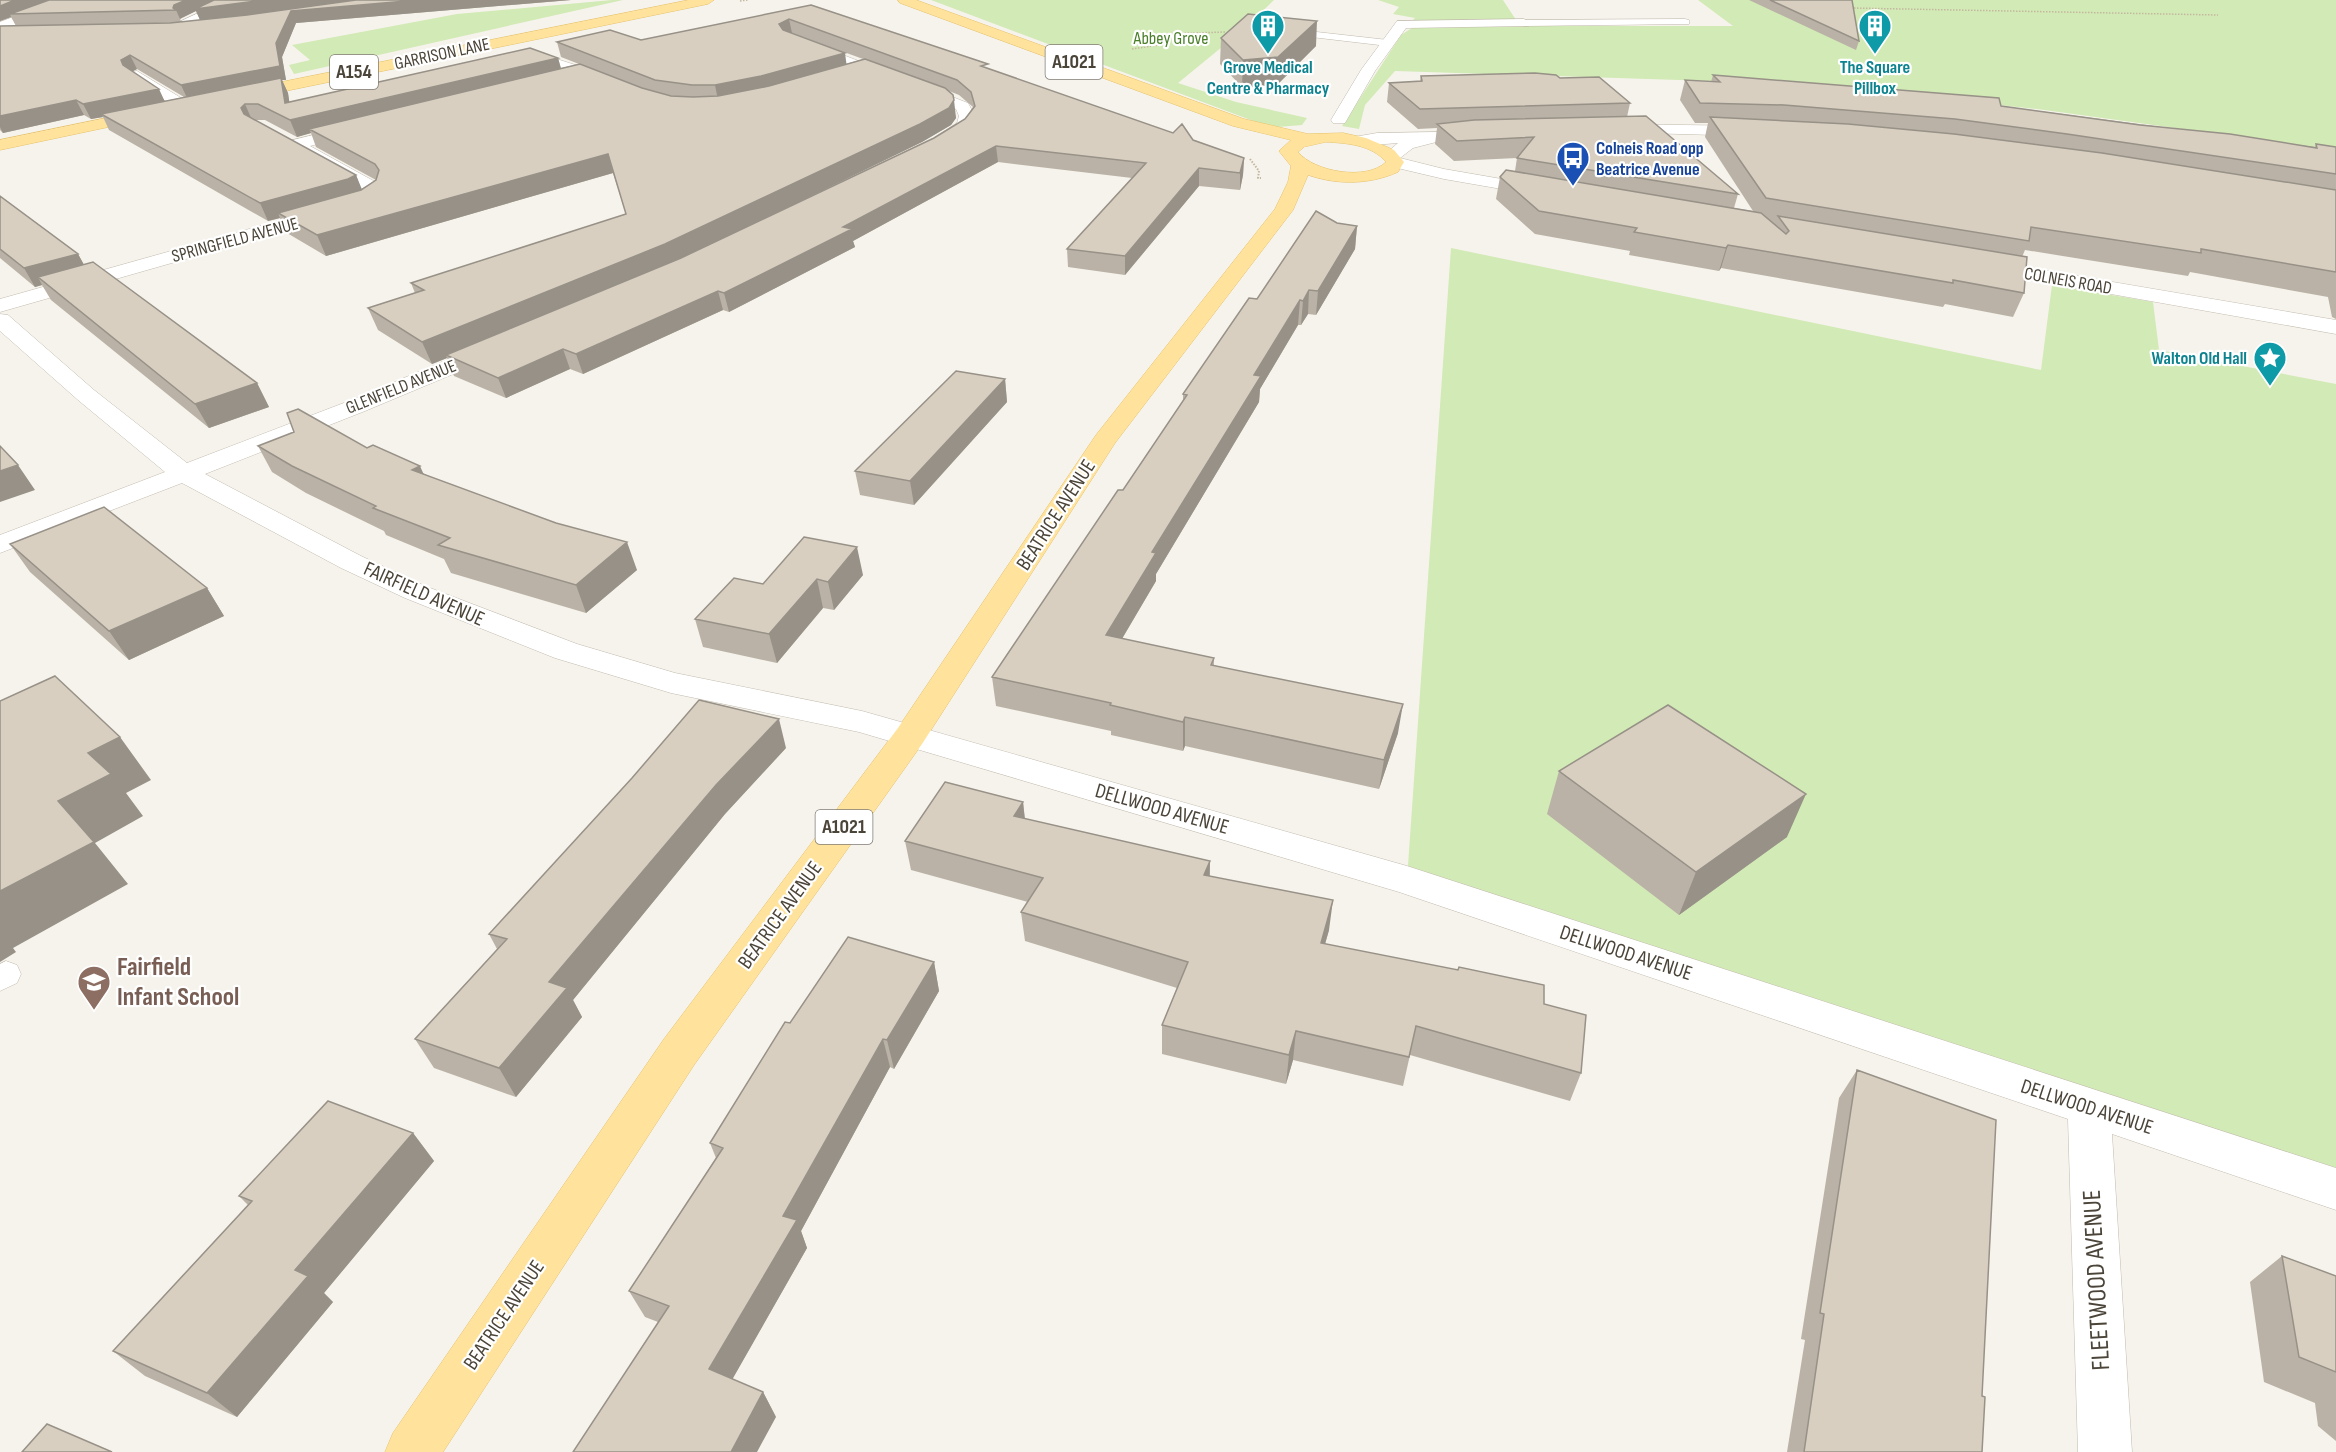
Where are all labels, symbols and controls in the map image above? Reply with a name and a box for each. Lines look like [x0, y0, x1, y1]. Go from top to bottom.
building icon: Grove Medical Centre & Pharmacy [1250, 8, 1286, 55]
building icon: The Square Pillbox [1857, 8, 1893, 55]
park label: Abbey Grove [1132, 28, 1209, 49]
street label: GARRISON LANE [393, 34, 491, 74]
road number: A1021 [1046, 45, 1102, 79]
road number: A154 [330, 55, 378, 89]
place label: Grove Medical Centre & Pharmacy [1207, 57, 1330, 99]
place label: The Square Pillbox [1840, 57, 1910, 99]
place label: Colneis Road opp Beatrice Avenue [1596, 138, 1704, 180]
bus stop icon: Colneis Road opp Beatrice Avenue [1555, 140, 1591, 187]
street label: SPRINGFIELD AVENUE [169, 213, 301, 267]
street label: COLNEIS ROAD [2023, 263, 2113, 299]
place icon: Walton Old Hall [2252, 340, 2288, 387]
place label: Walton Old Hall [2152, 348, 2247, 369]
street label: GLENFIELD AVENUE [343, 355, 459, 419]
street label: BEATRICE AVENUE [1011, 455, 1101, 575]
street label: FAIRFIELD AVENUE [360, 556, 488, 632]
street label: DELLWOOD AVENUE [1092, 778, 1232, 840]
road number: A1021 [816, 810, 872, 844]
street label: BEATRICE AVENUE [733, 856, 827, 974]
street label: DELLWOOD AVENUE [1557, 920, 1695, 986]
place label: Fairfield Infant School [117, 952, 239, 1013]
school or university icon: Fairfield Infant School [76, 964, 112, 1011]
street label: DELLWOOD AVENUE [2018, 1074, 2156, 1140]
street label: FLEETWOOD AVENUE [2077, 1189, 2117, 1371]
street label: BEATRICE AVENUE [458, 1255, 550, 1375]

